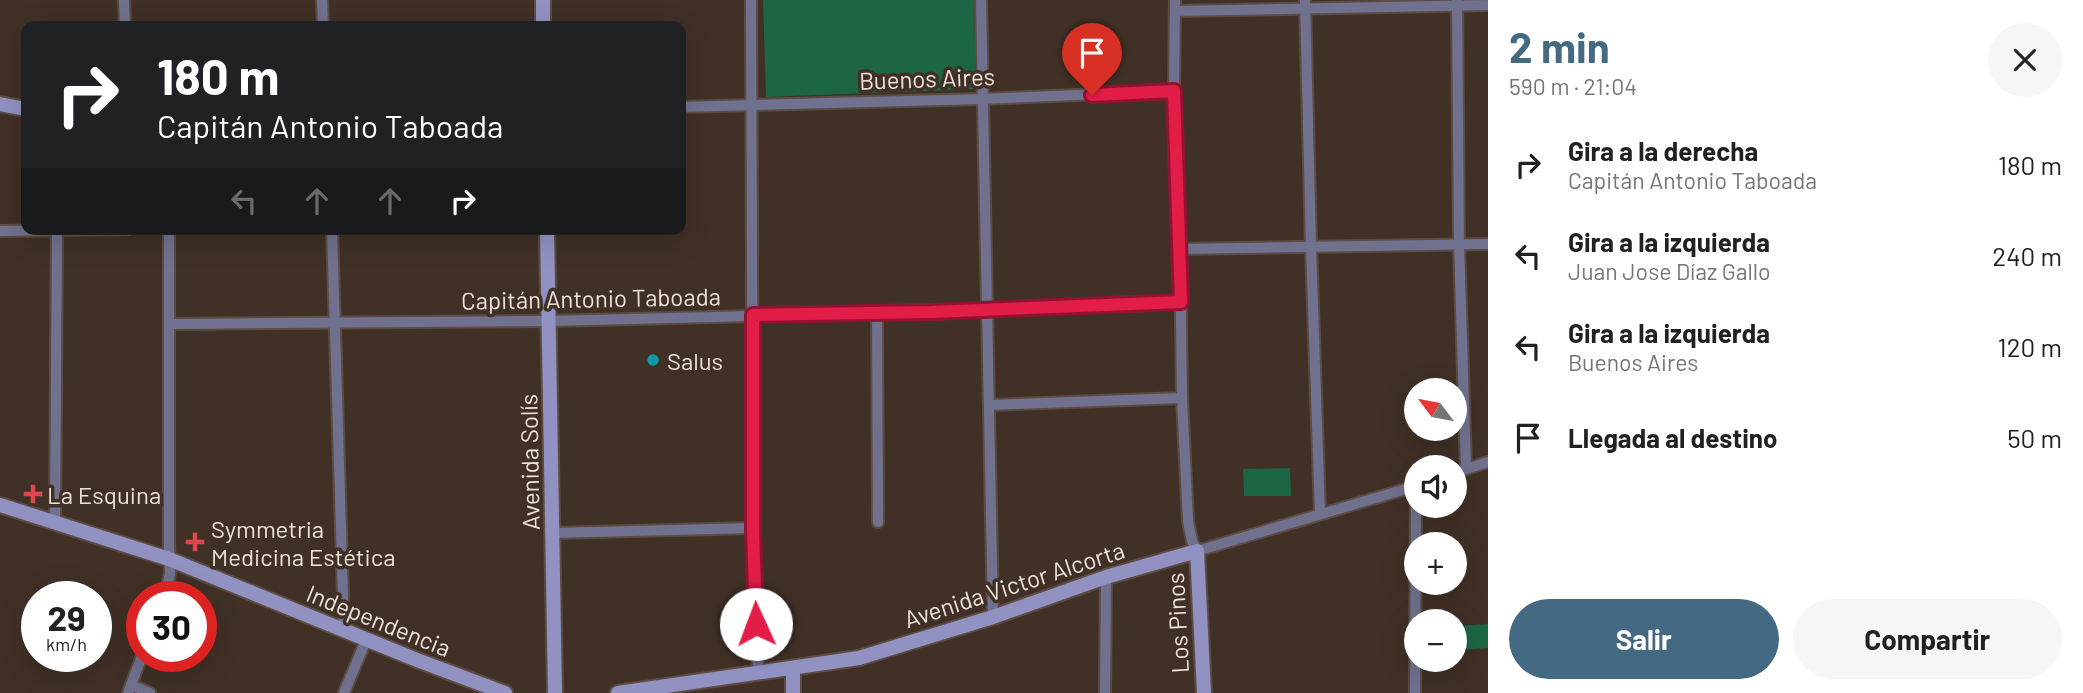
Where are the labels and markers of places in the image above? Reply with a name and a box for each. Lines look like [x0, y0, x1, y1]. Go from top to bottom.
pin [1062, 23, 1122, 95]
place label: Salus [667, 346, 723, 375]
marker: Salus [645, 352, 661, 368]
place label: La Esquina [47, 480, 161, 509]
marker: La Esquina [25, 486, 41, 502]
place label: Symmetria Medicina Estética [211, 514, 395, 571]
marker: Symmetria Medicina Estética [185, 532, 205, 552]

